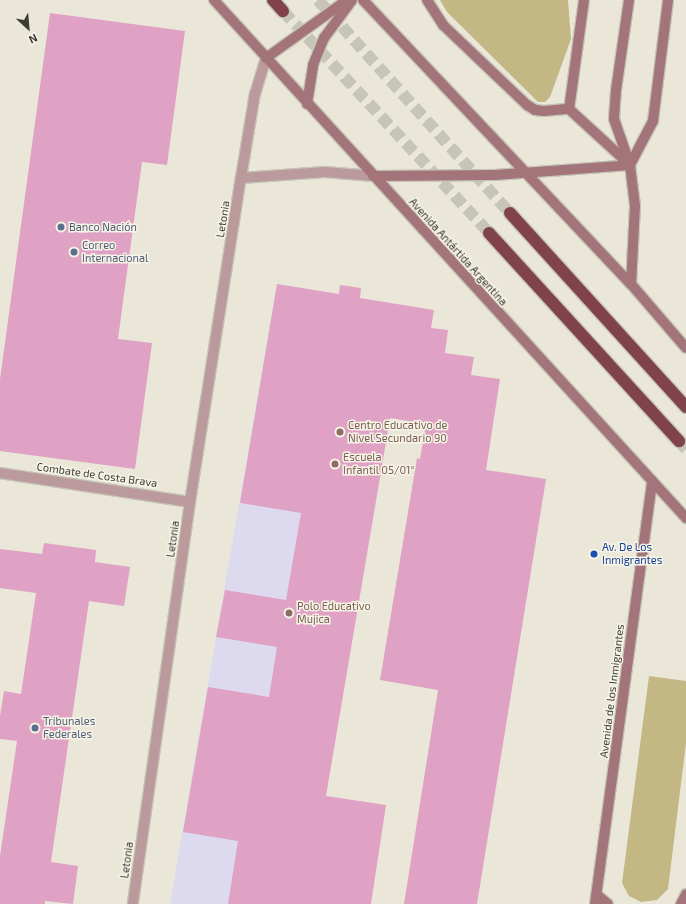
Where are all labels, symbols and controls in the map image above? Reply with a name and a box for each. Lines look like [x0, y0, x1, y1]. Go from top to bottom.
north arrow [8, 8, 48, 48]
text: N [27, 32, 40, 47]
street label: Avenida Antártida Argentina [406, 195, 510, 309]
street label: Letonia [214, 200, 232, 238]
place label: Banco Nación [69, 220, 137, 234]
marker: Banco Nación [56, 222, 66, 232]
place label: Correo Internacional [82, 239, 148, 265]
marker: Correo Internacional [69, 247, 79, 257]
place label: Centro Educativo de Nivel Secundario 90 [348, 419, 447, 445]
marker: Centro Educativo de Nivel Secundario 90 [335, 427, 345, 437]
place label: Escuela Infantil 05/01° [343, 451, 415, 477]
marker: Escuela Infantil 05/01° [330, 459, 340, 469]
street label: Combate de Costa Brava [36, 460, 158, 490]
street label: Letonia [164, 520, 182, 558]
place label: Av. De Los Inmigrantes [602, 541, 662, 567]
marker: Av. De Los Inmigrantes [589, 549, 599, 559]
place label: Polo Educativo Mujica [297, 600, 371, 626]
marker: Polo Educativo Mujica [284, 608, 294, 618]
street label: Avenida de los Inmigrantes [597, 623, 627, 759]
place label: Tribunales Federales [43, 715, 95, 741]
marker: Tribunales Federales [30, 723, 40, 733]
street label: Letonia [118, 841, 136, 879]

